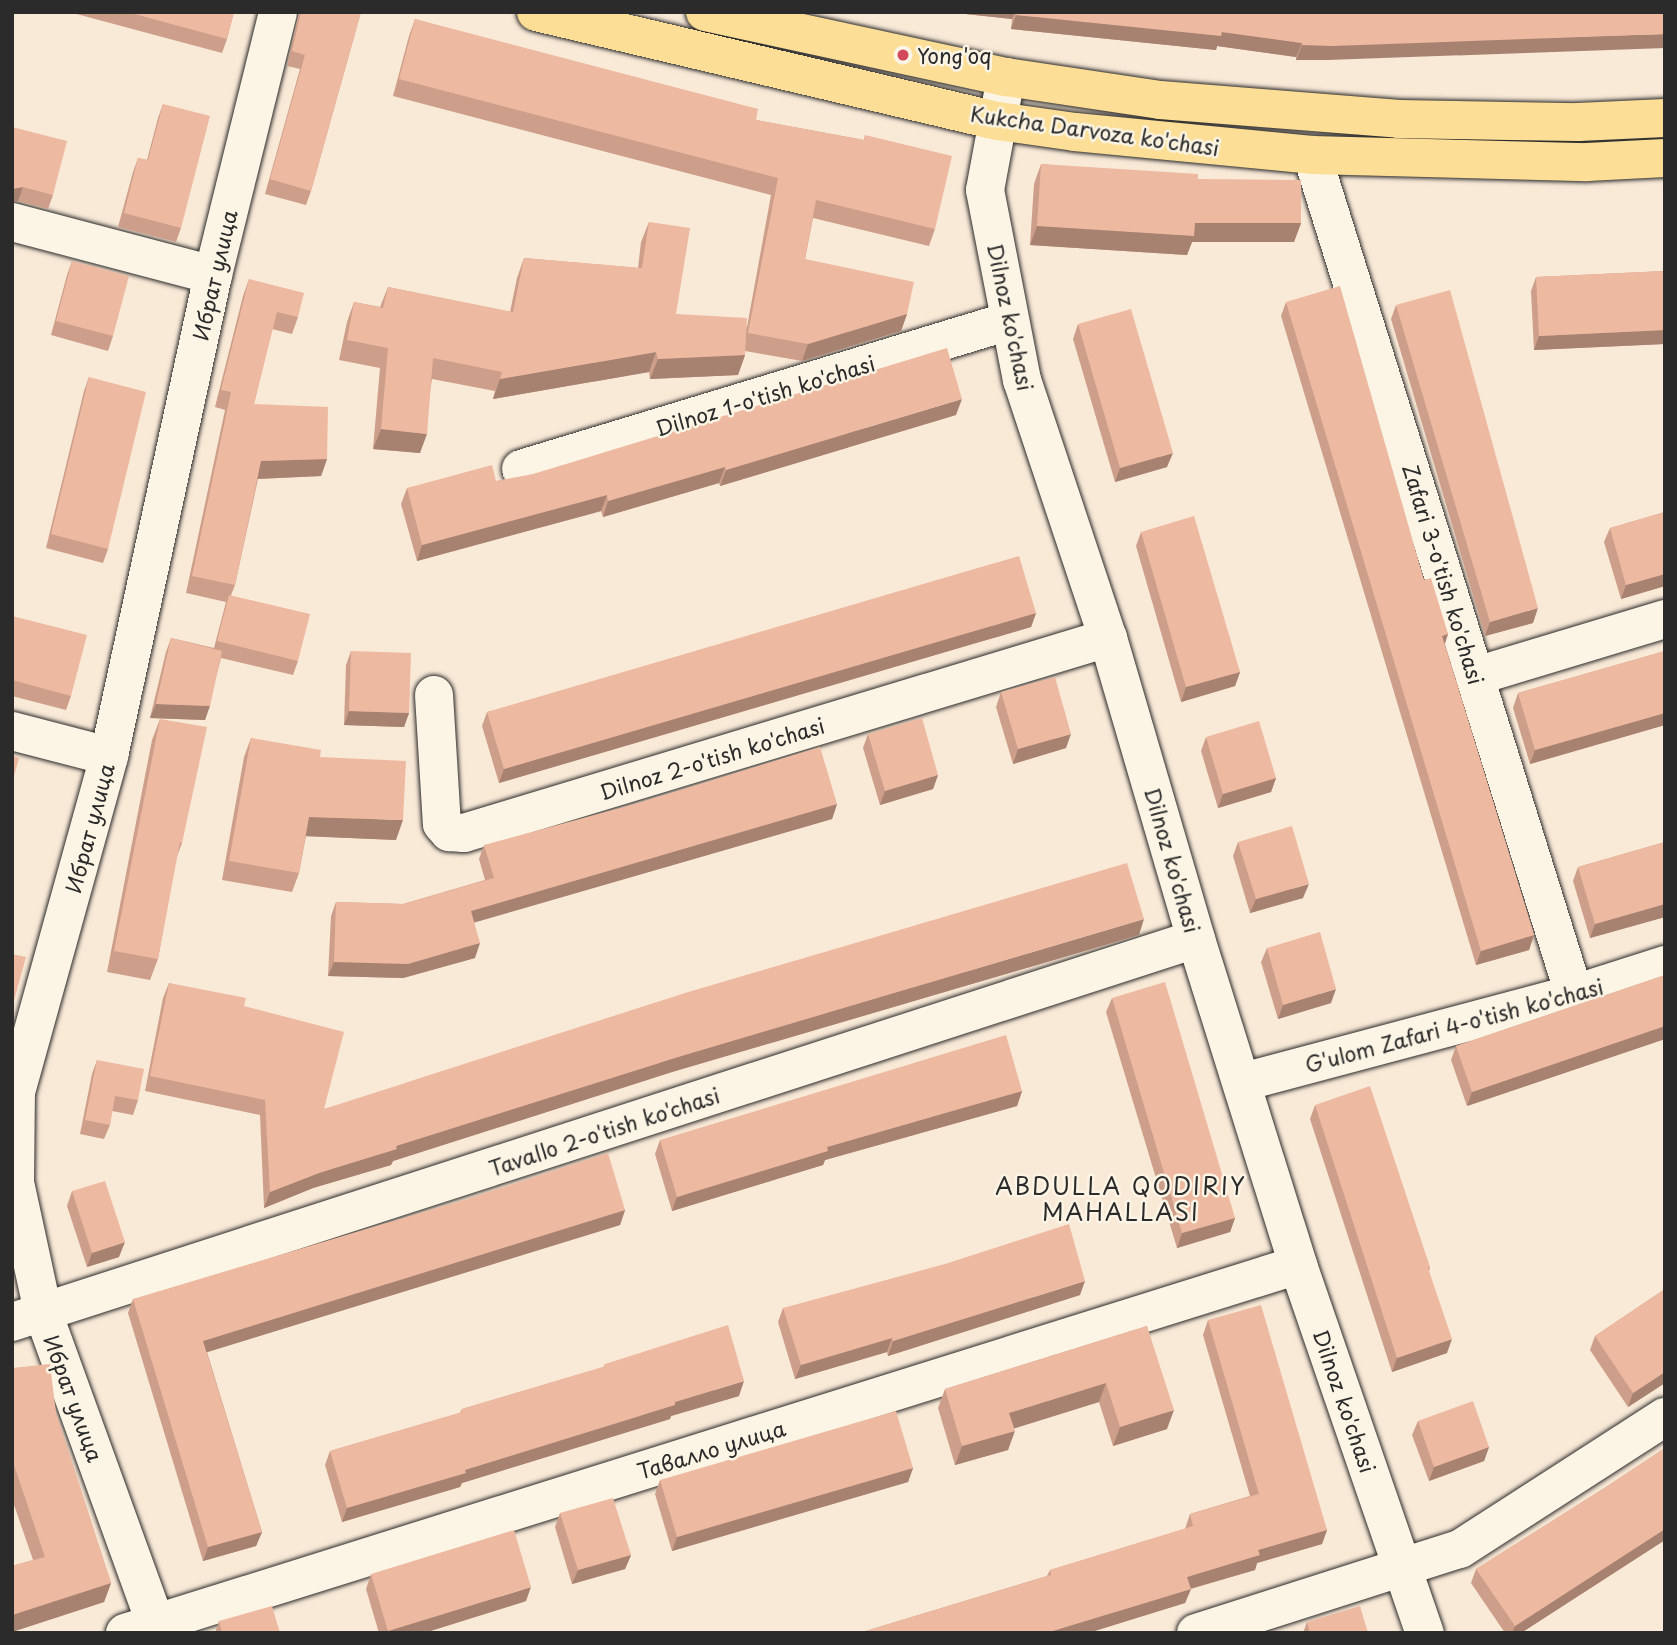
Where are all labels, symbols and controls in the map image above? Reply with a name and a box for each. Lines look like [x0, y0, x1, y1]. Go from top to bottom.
place label: Yong'oq [917, 42, 991, 68]
marker: Yong'oq [895, 47, 911, 63]
street label: Kukcha Darvoza ko'chasi [969, 100, 1221, 160]
street label: Ибрат улица [187, 207, 241, 343]
street label: Dilnoz ko'chasi [983, 241, 1039, 393]
street label: Dilnoz 1-o'tish ko'chasi [652, 350, 878, 440]
street label: Zafari 3-o'tish ko'chasi [1398, 460, 1490, 688]
street label: Dilnoz 2-o'tish ko'chasi [597, 712, 827, 804]
street label: Ибрат улица [59, 760, 119, 896]
street label: Dilnoz ko'chasi [1140, 785, 1206, 935]
street label: G'ulom Zafari 4-o'tish ko'chasi [1302, 973, 1606, 1077]
street label: Tavallo 2-o'tish ko'chasi [486, 1082, 722, 1180]
district label: ABDULLA QODIRIY MAHALLASI [999, 1172, 1243, 1226]
street label: Dilnoz ko'chasi [1309, 1326, 1381, 1476]
street label: Ибрат улица [39, 1331, 109, 1465]
street label: Тавалло улица [634, 1414, 788, 1484]

